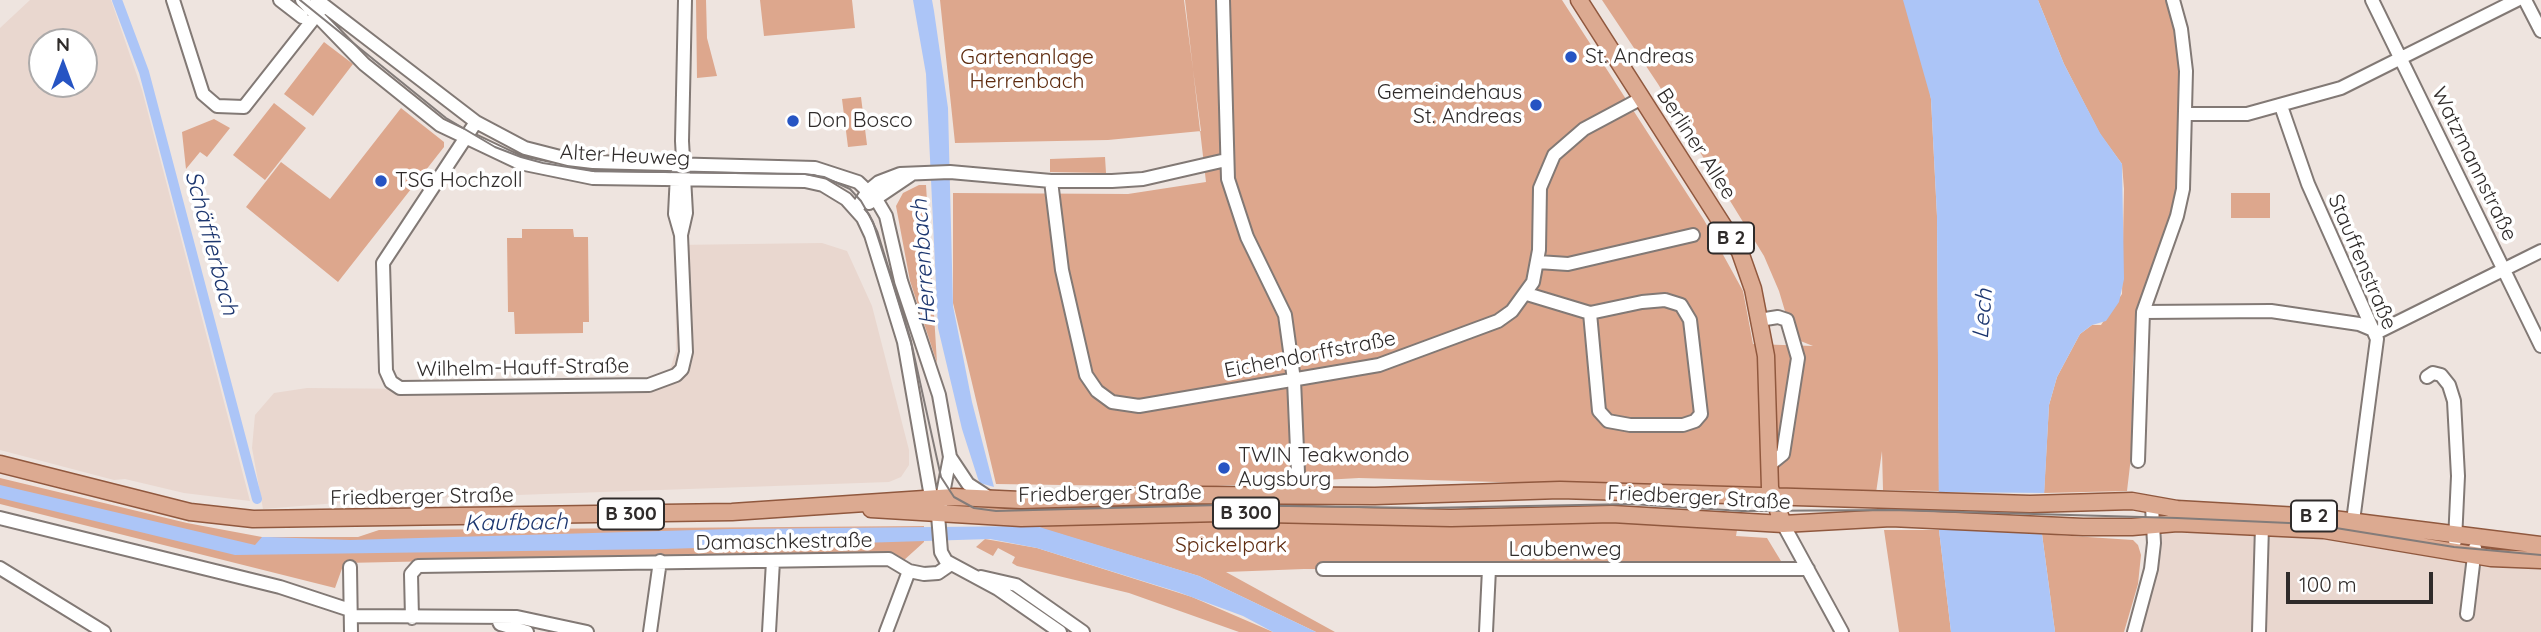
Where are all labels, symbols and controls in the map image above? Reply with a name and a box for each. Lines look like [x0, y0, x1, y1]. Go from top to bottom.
north arrow [28, 28, 98, 98]
text: N [56, 32, 70, 56]
place label: St. Andreas [1585, 44, 1694, 70]
park label: Gartenanlage Herrenbach [960, 45, 1094, 95]
marker: St. Andreas [1563, 49, 1579, 65]
place label: Gemeindehaus St. Andreas [1377, 80, 1522, 130]
street label: Watzmannstraße [2426, 83, 2522, 245]
street label: Berliner Allee [1651, 84, 1741, 204]
marker: Gemeindehaus St. Andreas [1528, 97, 1544, 113]
place label: Don Bosco [807, 108, 913, 134]
marker: Don Bosco [785, 113, 801, 129]
street label: Alter Heuweg [559, 140, 691, 172]
water label: Schäfflerbach [178, 168, 244, 318]
place label: TSG Hochzoll [395, 168, 523, 194]
marker: TSG Hochzoll [373, 173, 389, 189]
street label: Stauffenstraße [2322, 191, 2402, 333]
water label: Herrenbach [906, 198, 942, 326]
road number: B 2 [1708, 222, 1754, 254]
water label: Lech [1967, 288, 1999, 340]
street label: Eichendorffstraße [1222, 326, 1398, 384]
street label: Wilhelm-Hauff-Straße [417, 354, 629, 382]
place label: TWIN Teakwondo Augsburg [1238, 443, 1410, 493]
marker: TWIN Teakwondo Augsburg [1216, 460, 1232, 476]
street label: Friedberger Straße [1018, 480, 1202, 508]
street label: Friedberger Straße [1607, 481, 1791, 515]
street label: Friedberger Straße [330, 483, 514, 511]
road number: B 300 [1213, 498, 1279, 528]
road number: B 300 [598, 499, 664, 530]
road number: B 2 [2291, 500, 2337, 531]
water label: Kaufbach [464, 508, 568, 538]
street label: Damaschkestraße [695, 528, 873, 556]
park label: Spickelpark [1175, 533, 1287, 559]
street label: Laubenweg [1508, 537, 1622, 563]
scale bar [2289, 558, 2436, 602]
text: 100 m [2299, 571, 2357, 597]

